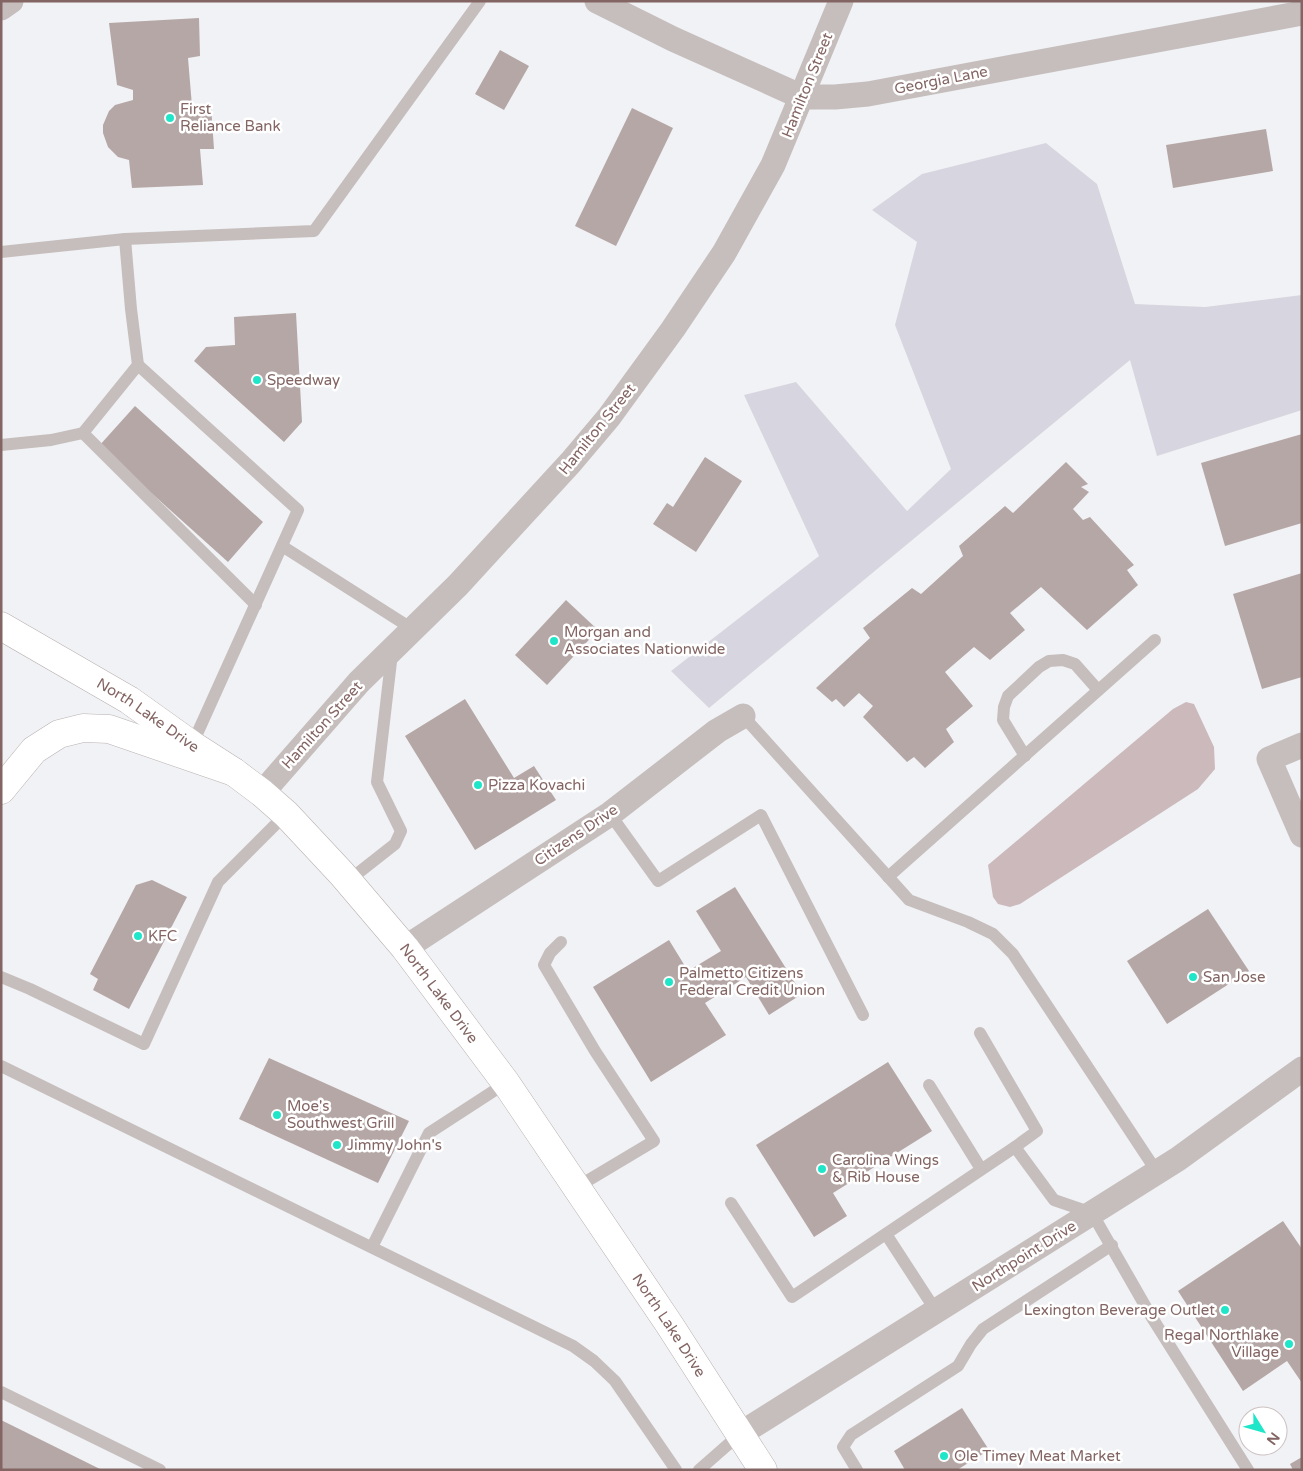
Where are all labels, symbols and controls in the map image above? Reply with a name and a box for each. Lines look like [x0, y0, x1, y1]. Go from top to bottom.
street label: Hamilton Street [778, 30, 836, 140]
street label: Georgia Lane [893, 62, 989, 98]
place label: First Reliance Bank [180, 100, 281, 135]
marker: First Reliance Bank [164, 112, 176, 124]
place label: Speedway [267, 371, 340, 389]
marker: Speedway [251, 374, 263, 386]
street label: Hamilton Street [555, 380, 639, 478]
place label: Morgan and Associates Nationwide [564, 623, 725, 658]
marker: Morgan and Associates Nationwide [548, 635, 560, 647]
street label: North Lake Drive [93, 674, 203, 756]
street label: Hamilton Street [278, 677, 366, 773]
place label: Pizza Kovachi [488, 776, 585, 794]
marker: Pizza Kovachi [472, 779, 484, 791]
street label: Citizens Drive [531, 800, 621, 870]
place label: KFC [148, 927, 177, 945]
marker: KFC [132, 930, 144, 942]
street label: North Lake Drive [396, 940, 482, 1047]
place label: Palmetto Citizens Federal Credit Union [679, 964, 825, 999]
place label: San Jose [1203, 968, 1266, 986]
marker: San Jose [1187, 971, 1199, 983]
marker: Palmetto Citizens Federal Credit Union [663, 976, 675, 988]
place label: Moe's Southwest Grill [287, 1097, 395, 1132]
marker: Moe's Southwest Grill [271, 1109, 283, 1121]
place label: Jimmy John's [347, 1136, 442, 1154]
marker: Jimmy John's [331, 1139, 343, 1151]
place label: Carolina Wings & Rib House [832, 1151, 939, 1186]
marker: Carolina Wings & Rib House [816, 1163, 828, 1175]
street label: Northpoint Drive [969, 1217, 1079, 1295]
street label: North Lake Drive [629, 1270, 710, 1380]
place label: Lexington Beverage Outlet [1024, 1301, 1215, 1319]
marker: Lexington Beverage Outlet [1219, 1304, 1231, 1316]
place label: Regal Northlake Village [1164, 1326, 1279, 1361]
marker: Regal Northlake Village [1283, 1338, 1295, 1350]
north arrow [1238, 1406, 1288, 1456]
text: N [1263, 1429, 1283, 1448]
place label: Ole Timey Meat Market [954, 1447, 1121, 1465]
marker: Ole Timey Meat Market [938, 1450, 950, 1462]

